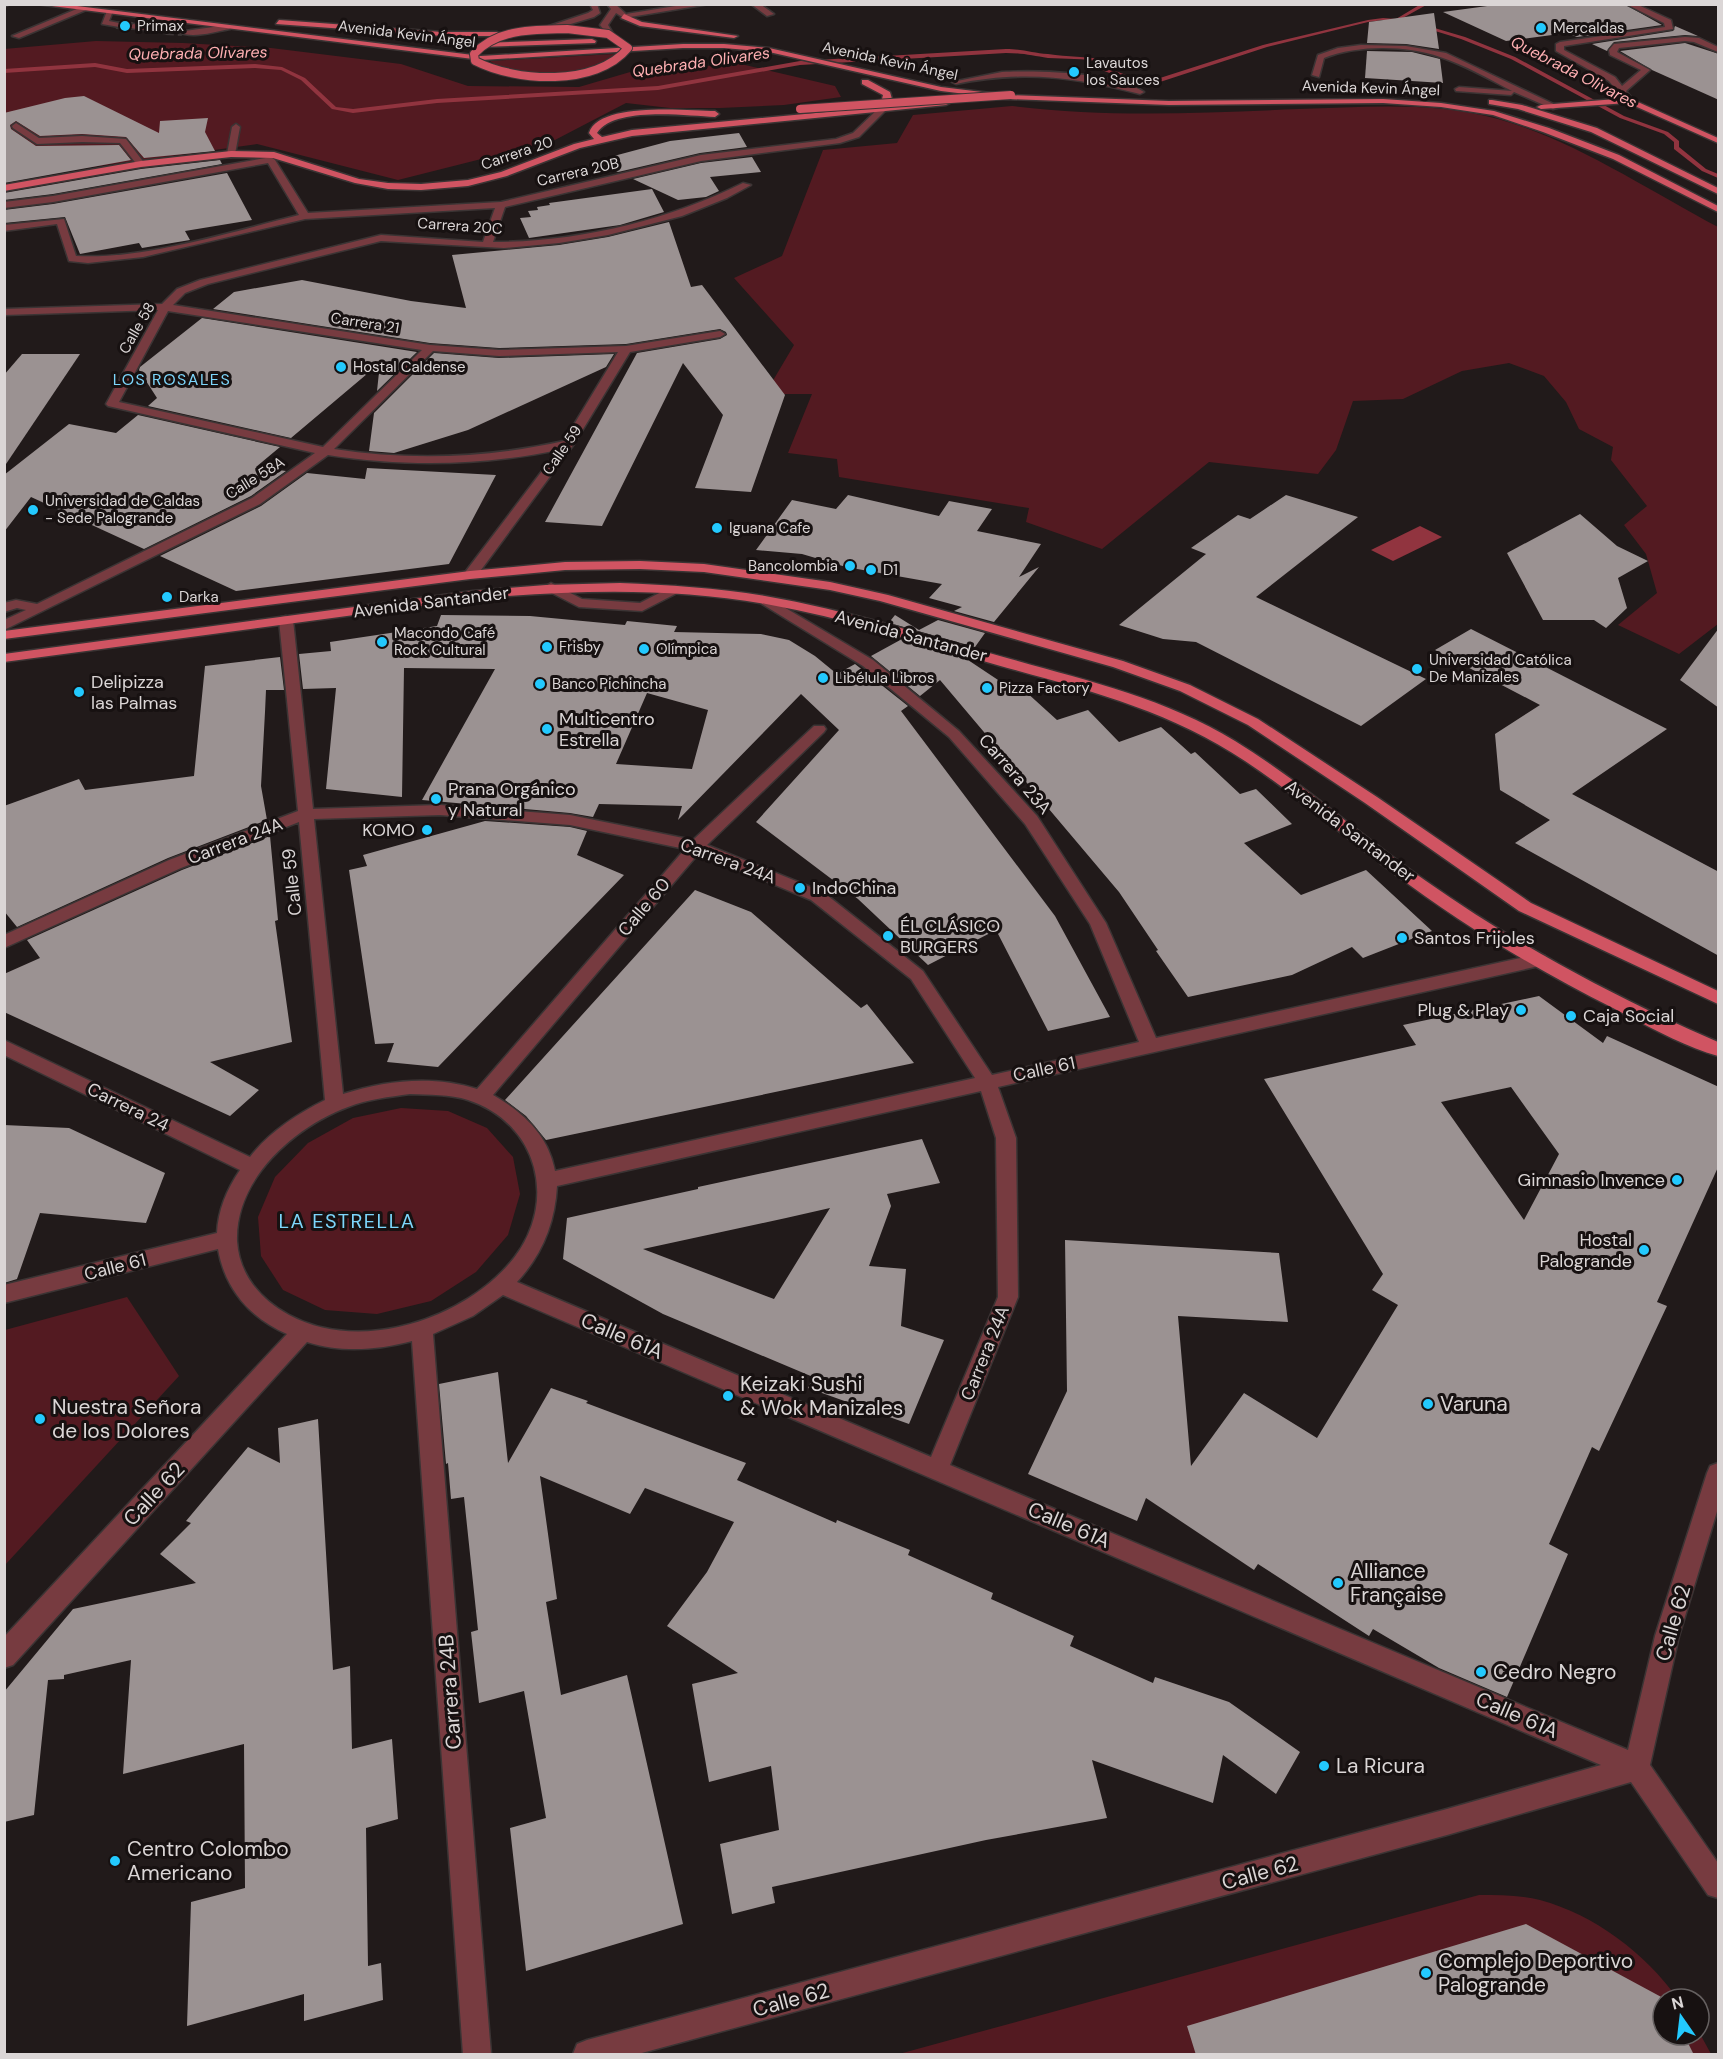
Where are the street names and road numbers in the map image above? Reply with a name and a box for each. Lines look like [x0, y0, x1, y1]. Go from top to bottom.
street label: Avenida Kevin Ángel [337, 16, 477, 52]
street label: Avenida Kevin Ángel [820, 37, 960, 85]
street label: Avenida Kevin Ángel [1302, 76, 1440, 100]
street label: Carrera 20 [478, 131, 556, 175]
street label: Carrera 20B [535, 153, 621, 191]
street label: Carrera 20C [417, 213, 504, 239]
street label: Calle 58 [114, 299, 160, 357]
street label: Carrera 21 [329, 308, 401, 338]
street label: Calle 59 [538, 421, 586, 479]
street label: Calle 58A [222, 452, 288, 504]
street label: Avenida Santander [352, 580, 511, 623]
street label: Avenida Santander [832, 604, 990, 668]
street label: Carrera 23A [973, 729, 1057, 819]
street label: Avenida Santander [1280, 774, 1420, 888]
street label: Carrera 24A [184, 812, 286, 870]
street label: Carrera 24A [677, 833, 779, 889]
street label: Calle 59 [277, 847, 307, 917]
street label: Calle 60 [613, 873, 675, 941]
street label: Calle 61 [1011, 1051, 1077, 1087]
street label: Carrera 24 [83, 1077, 173, 1137]
street label: Calle 61 [82, 1248, 148, 1286]
street label: Carrera 24A [955, 1302, 1015, 1404]
street label: Calle 61A [576, 1306, 668, 1366]
street label: Calle 62 [117, 1456, 191, 1532]
street label: Calle 61A [1023, 1495, 1115, 1555]
street label: Calle 62 [1649, 1582, 1697, 1664]
street label: Carrera 24B [432, 1633, 468, 1751]
street label: Calle 61A [1471, 1685, 1563, 1745]
street label: Calle 62 [1219, 1849, 1301, 1897]
street label: Calle 62 [750, 1976, 832, 2024]

